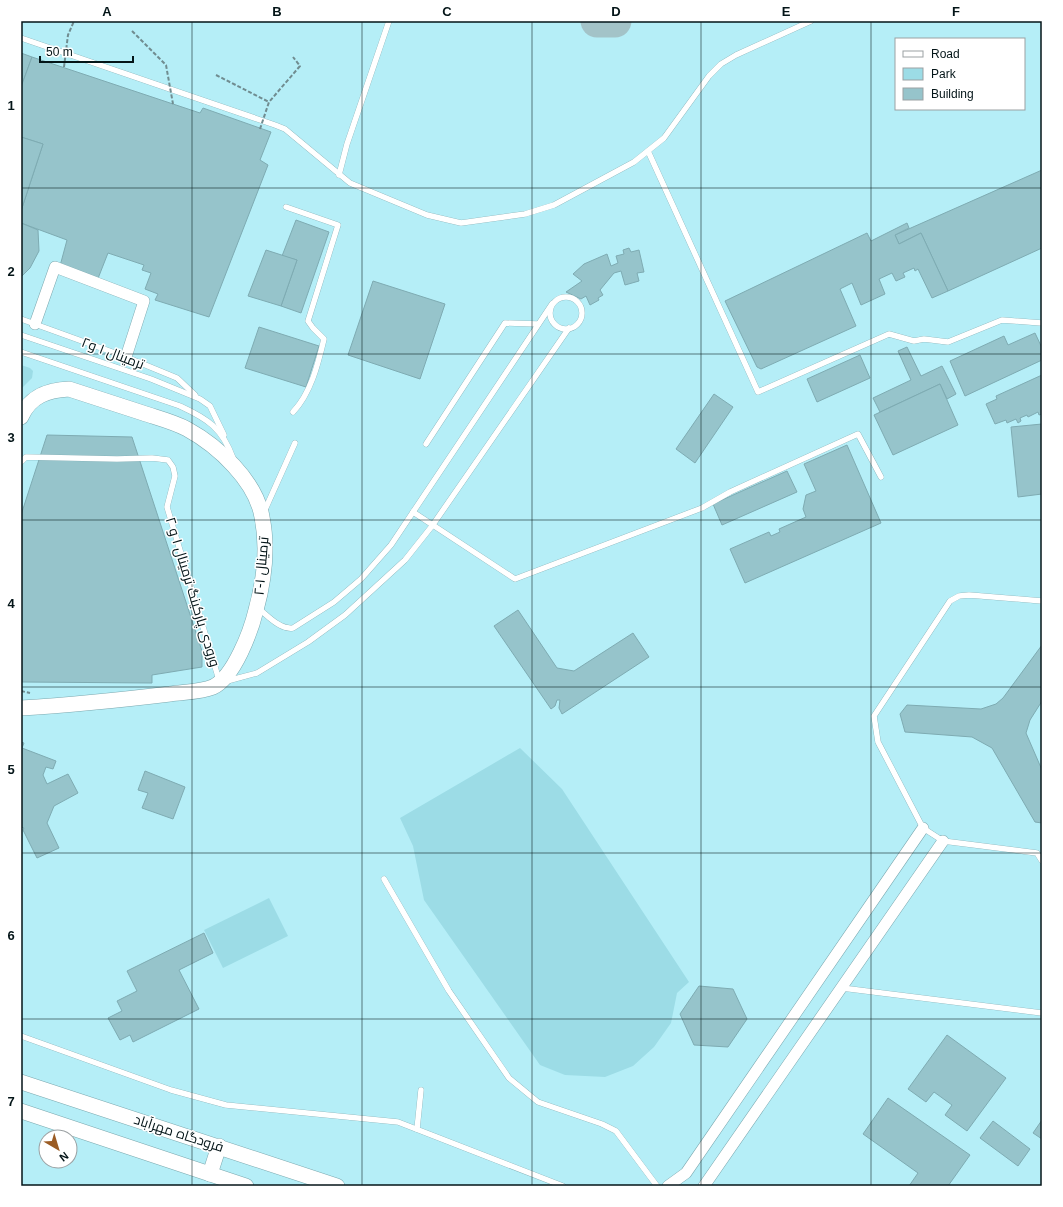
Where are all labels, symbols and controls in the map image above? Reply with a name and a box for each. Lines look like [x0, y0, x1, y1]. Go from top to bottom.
text: A [102, 4, 112, 19]
text: B [272, 4, 282, 19]
text: C [442, 4, 452, 19]
text: D [611, 4, 621, 19]
text: E [782, 4, 791, 19]
text: F [952, 4, 960, 19]
scale bar [40, 38, 133, 64]
legend [895, 38, 1025, 110]
text: 50 m [46, 45, 73, 59]
text: Road [931, 47, 960, 61]
text: Park [931, 67, 957, 81]
text: Building [931, 87, 974, 101]
text: 1 [7, 98, 15, 113]
text: 2 [7, 264, 15, 279]
street label: ترمینال ۱ و۲ [79, 334, 147, 373]
text: 3 [7, 430, 15, 445]
street label: ورودی پارکینگ ترمینال ۱ و ۲ [161, 515, 223, 669]
street label: ترمینال ۱-۲ [250, 536, 273, 596]
text: 4 [7, 596, 15, 611]
text: 5 [7, 762, 15, 777]
text: 6 [7, 928, 15, 943]
text: 7 [7, 1094, 15, 1109]
street label: فرودگاه مهرآباد [132, 1111, 226, 1155]
north arrow [38, 1129, 78, 1169]
text: N [57, 1150, 71, 1164]

